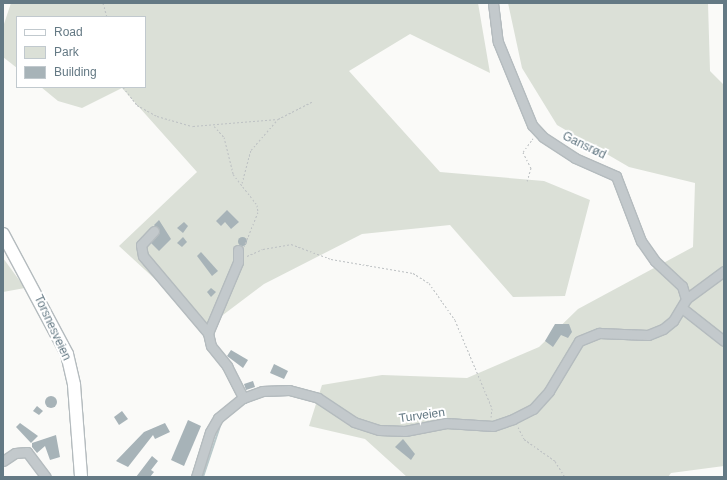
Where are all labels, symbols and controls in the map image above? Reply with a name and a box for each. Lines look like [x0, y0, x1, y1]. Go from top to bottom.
legend [16, 16, 146, 88]
text: Road [54, 25, 83, 39]
text: Park [54, 45, 79, 59]
text: Building [54, 65, 97, 79]
street label: Gansrød [560, 129, 608, 163]
street label: Torsnesveien [31, 293, 73, 363]
street label: Turveien [398, 406, 446, 426]

